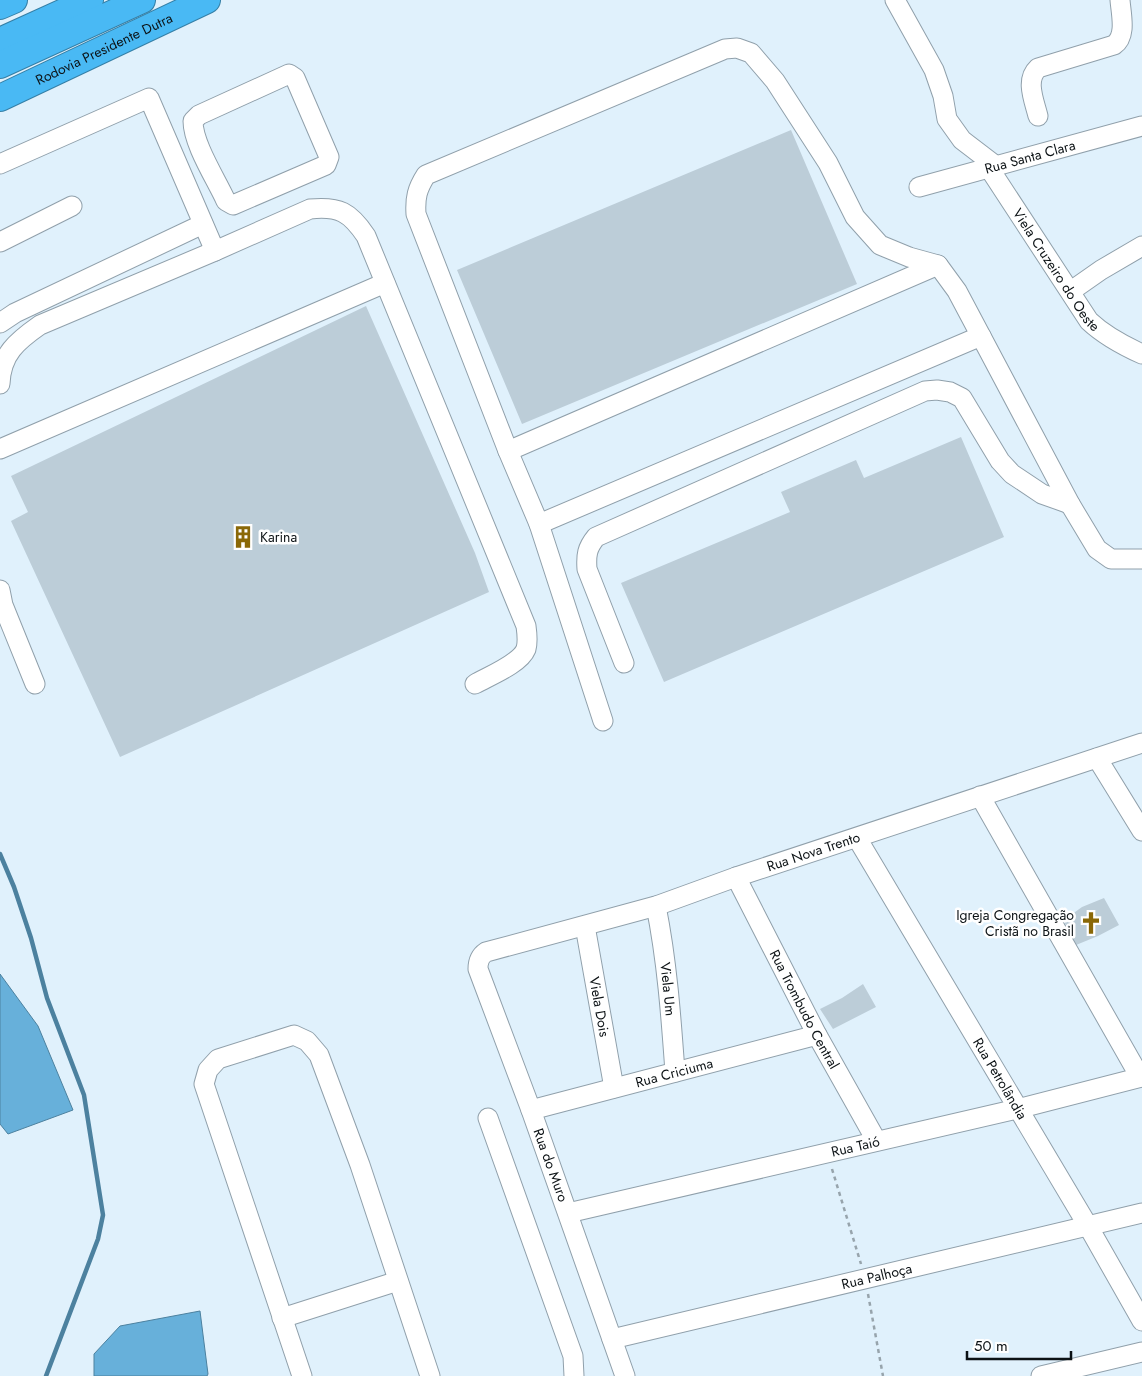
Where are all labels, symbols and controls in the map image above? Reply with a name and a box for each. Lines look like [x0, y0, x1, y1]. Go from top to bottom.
street label: Rodovia Presidente Dutra [32, 8, 176, 90]
street label: Rua Santa Clara [982, 135, 1078, 179]
street label: Viela Cruzeiro do Oeste [1008, 204, 1104, 336]
building icon: Karina [230, 524, 256, 550]
place label: Karina [260, 527, 297, 547]
street label: Rua Nova Trento [764, 827, 863, 876]
place label: Igreja Congregação Cristã no Brasil [956, 905, 1074, 941]
church icon: Igreja Congregação Cristã no Brasil [1078, 910, 1104, 936]
street label: Rua Trombudo Central [765, 946, 844, 1073]
street label: Viela Um [655, 961, 681, 1017]
street label: Viela Dois [584, 975, 615, 1039]
street label: Rua Petrolândia [968, 1034, 1032, 1123]
street label: Rua Criciuma [633, 1053, 715, 1092]
street label: Rua do Muro [528, 1125, 574, 1205]
street label: Rua Taió [829, 1131, 882, 1162]
street label: Rua Palhoça [839, 1258, 914, 1294]
scale bar [967, 1328, 1071, 1360]
text: 50 m [974, 1335, 1008, 1357]

